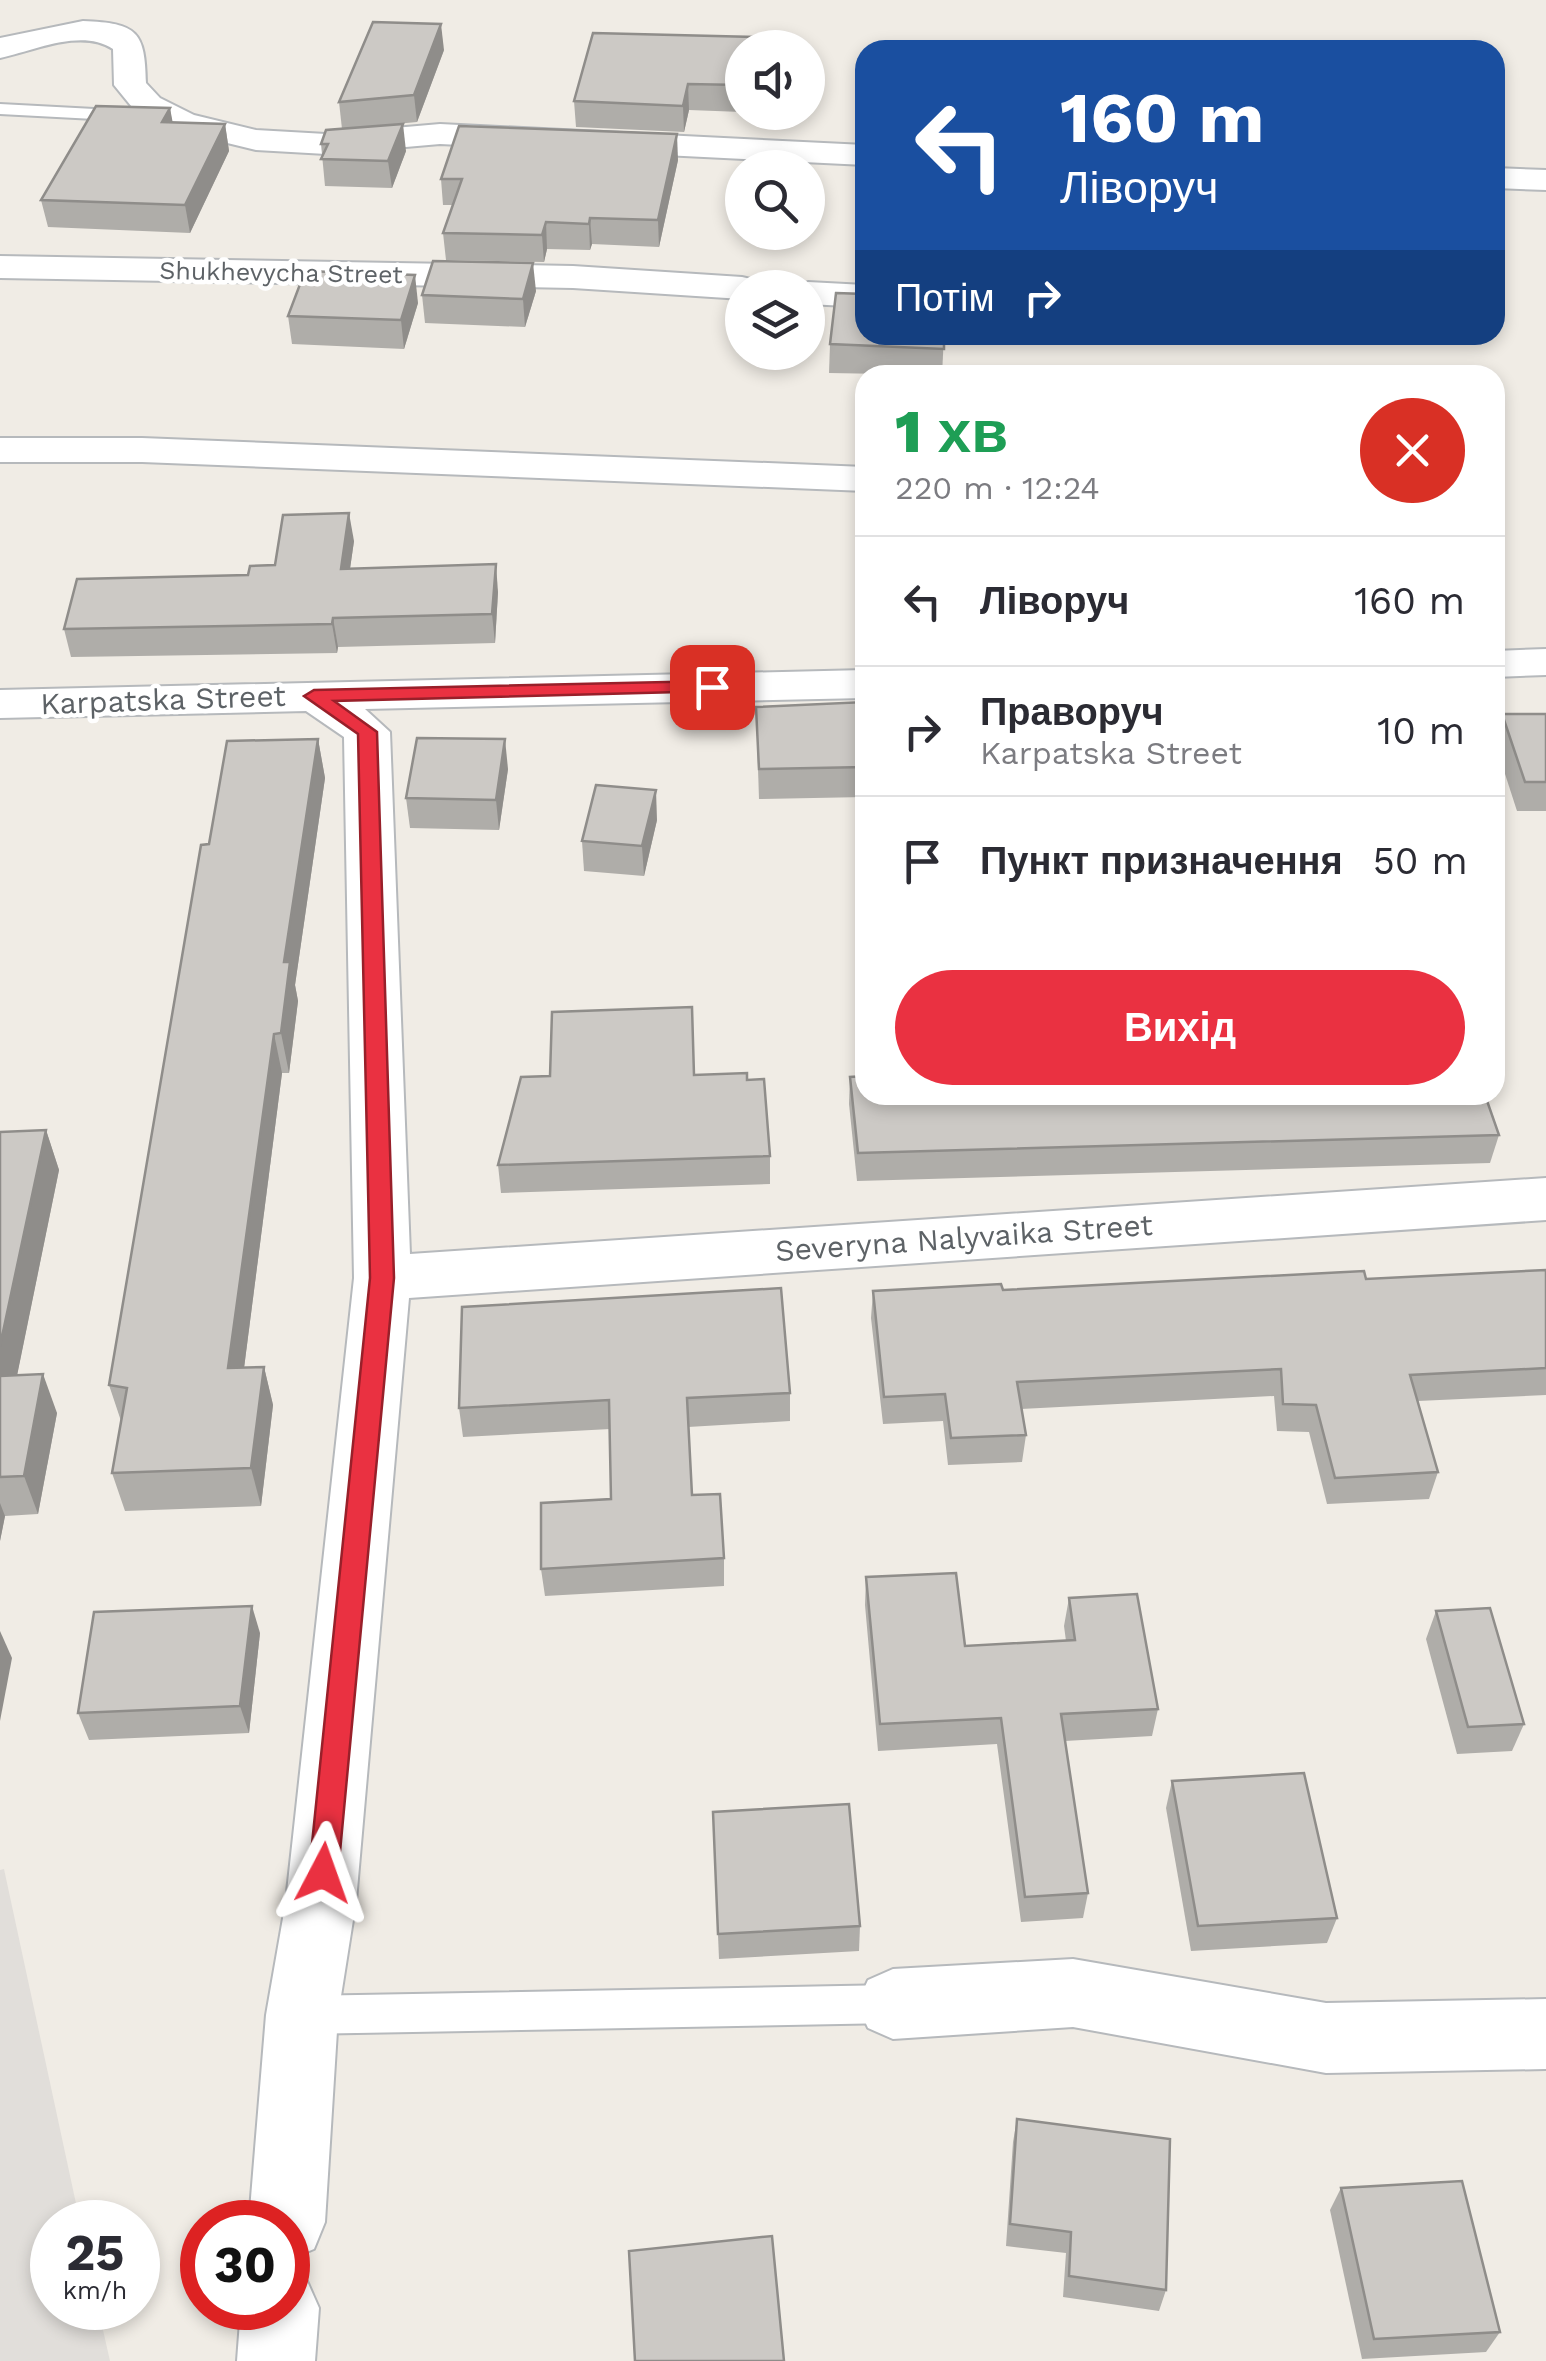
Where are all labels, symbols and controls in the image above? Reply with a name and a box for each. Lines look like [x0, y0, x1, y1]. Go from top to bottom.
map controls [725, 30, 825, 370]
button: sound [725, 30, 825, 130]
text: 160 m [1060, 77, 1264, 159]
icon: left [895, 80, 1025, 210]
button: search [725, 150, 825, 250]
text: Ліворуч [1060, 161, 1218, 214]
street label: Shukhevycha Street [159, 256, 403, 289]
button: layers [725, 270, 825, 370]
icon: right [1015, 270, 1070, 325]
text: Потім [895, 276, 995, 320]
text: 1 хв [895, 396, 1008, 467]
button: close [1360, 398, 1465, 503]
text: 220 m · 12:24 [895, 469, 1100, 507]
icon: left [895, 574, 950, 629]
text: Ліворуч [980, 579, 1129, 623]
text: 160 m [1354, 579, 1465, 623]
pin [670, 645, 755, 730]
icon: arrive [685, 660, 740, 715]
street label: Karpatska Street [40, 678, 287, 721]
text: Праворуч [980, 690, 1164, 734]
icon: right [895, 704, 950, 759]
text: 10 m [1377, 709, 1465, 753]
text: Karpatska Street [980, 734, 1242, 772]
icon: arrive [895, 834, 950, 889]
text: Пункт призначення [980, 839, 1343, 883]
text: 50 m [1373, 839, 1468, 883]
button: Вихід [895, 970, 1465, 1085]
street label: Severyna Nalyvaika Street [774, 1207, 1154, 1268]
position arrow [271, 1821, 375, 1925]
speed limit sign: 30 [180, 2200, 310, 2330]
text: 25 [66, 2223, 124, 2282]
text: km/h [63, 2276, 127, 2305]

